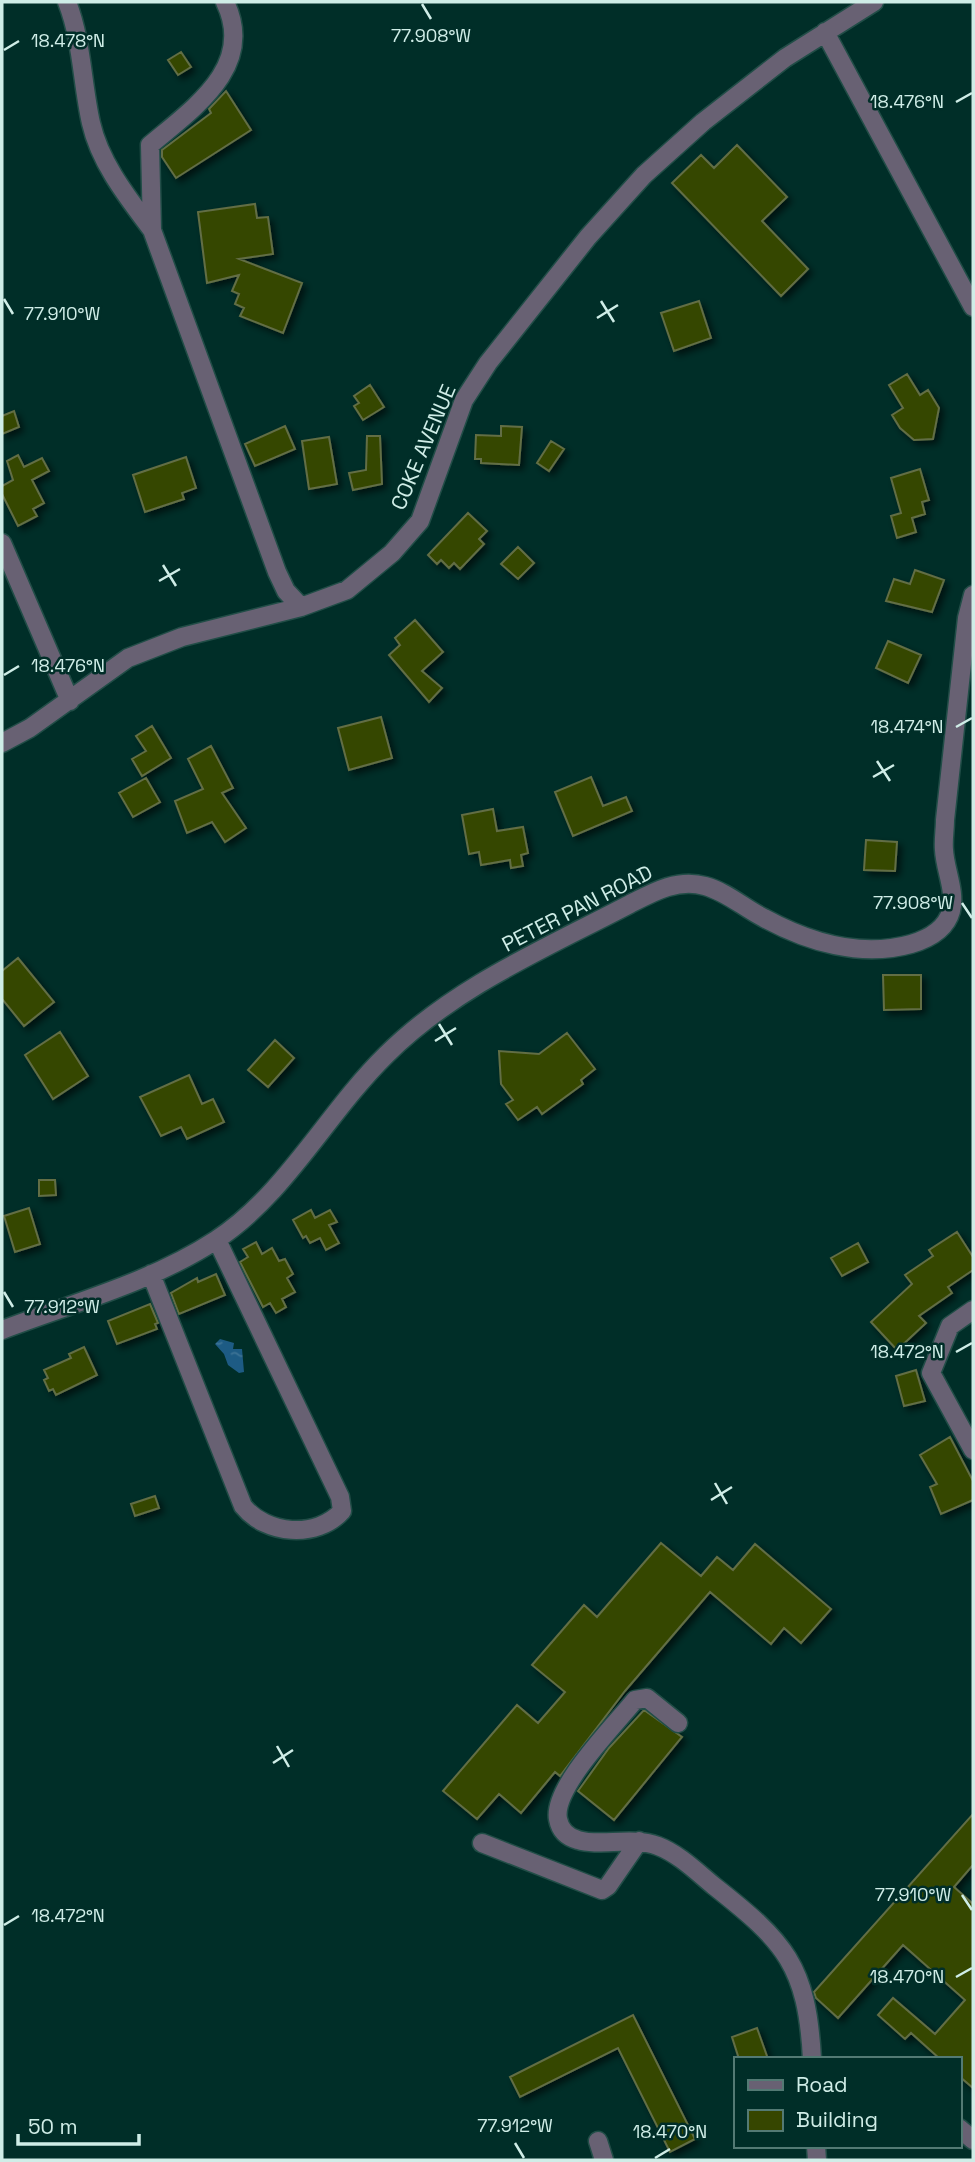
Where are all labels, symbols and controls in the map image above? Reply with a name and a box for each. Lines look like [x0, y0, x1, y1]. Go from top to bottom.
text: 77.908°W [391, 24, 471, 47]
text: 18.478°N [31, 29, 105, 52]
text: 18.476°N [870, 90, 944, 113]
text: 77.910°W [24, 302, 100, 325]
street label: COKE AVENUE [384, 380, 462, 514]
text: 18.476°N [31, 654, 105, 677]
text: 18.474°N [870, 715, 944, 738]
street label: PETER PAN ROAD [497, 858, 657, 958]
text: 77.908°W [873, 891, 953, 914]
text: 77.912°W [24, 1295, 100, 1318]
text: 18.472°N [870, 1340, 944, 1363]
text: 77.910°W [875, 1883, 951, 1906]
text: 18.472°N [31, 1904, 105, 1927]
text: 18.470°N [870, 1965, 944, 1988]
legend [734, 2057, 961, 2148]
text: Road [796, 2071, 848, 2098]
scale bar [18, 2102, 138, 2146]
text: Building [796, 2106, 878, 2133]
text: 50 m [28, 2113, 78, 2140]
text: 77.912°W [477, 2114, 553, 2137]
text: 18.470°N [633, 2120, 707, 2143]

